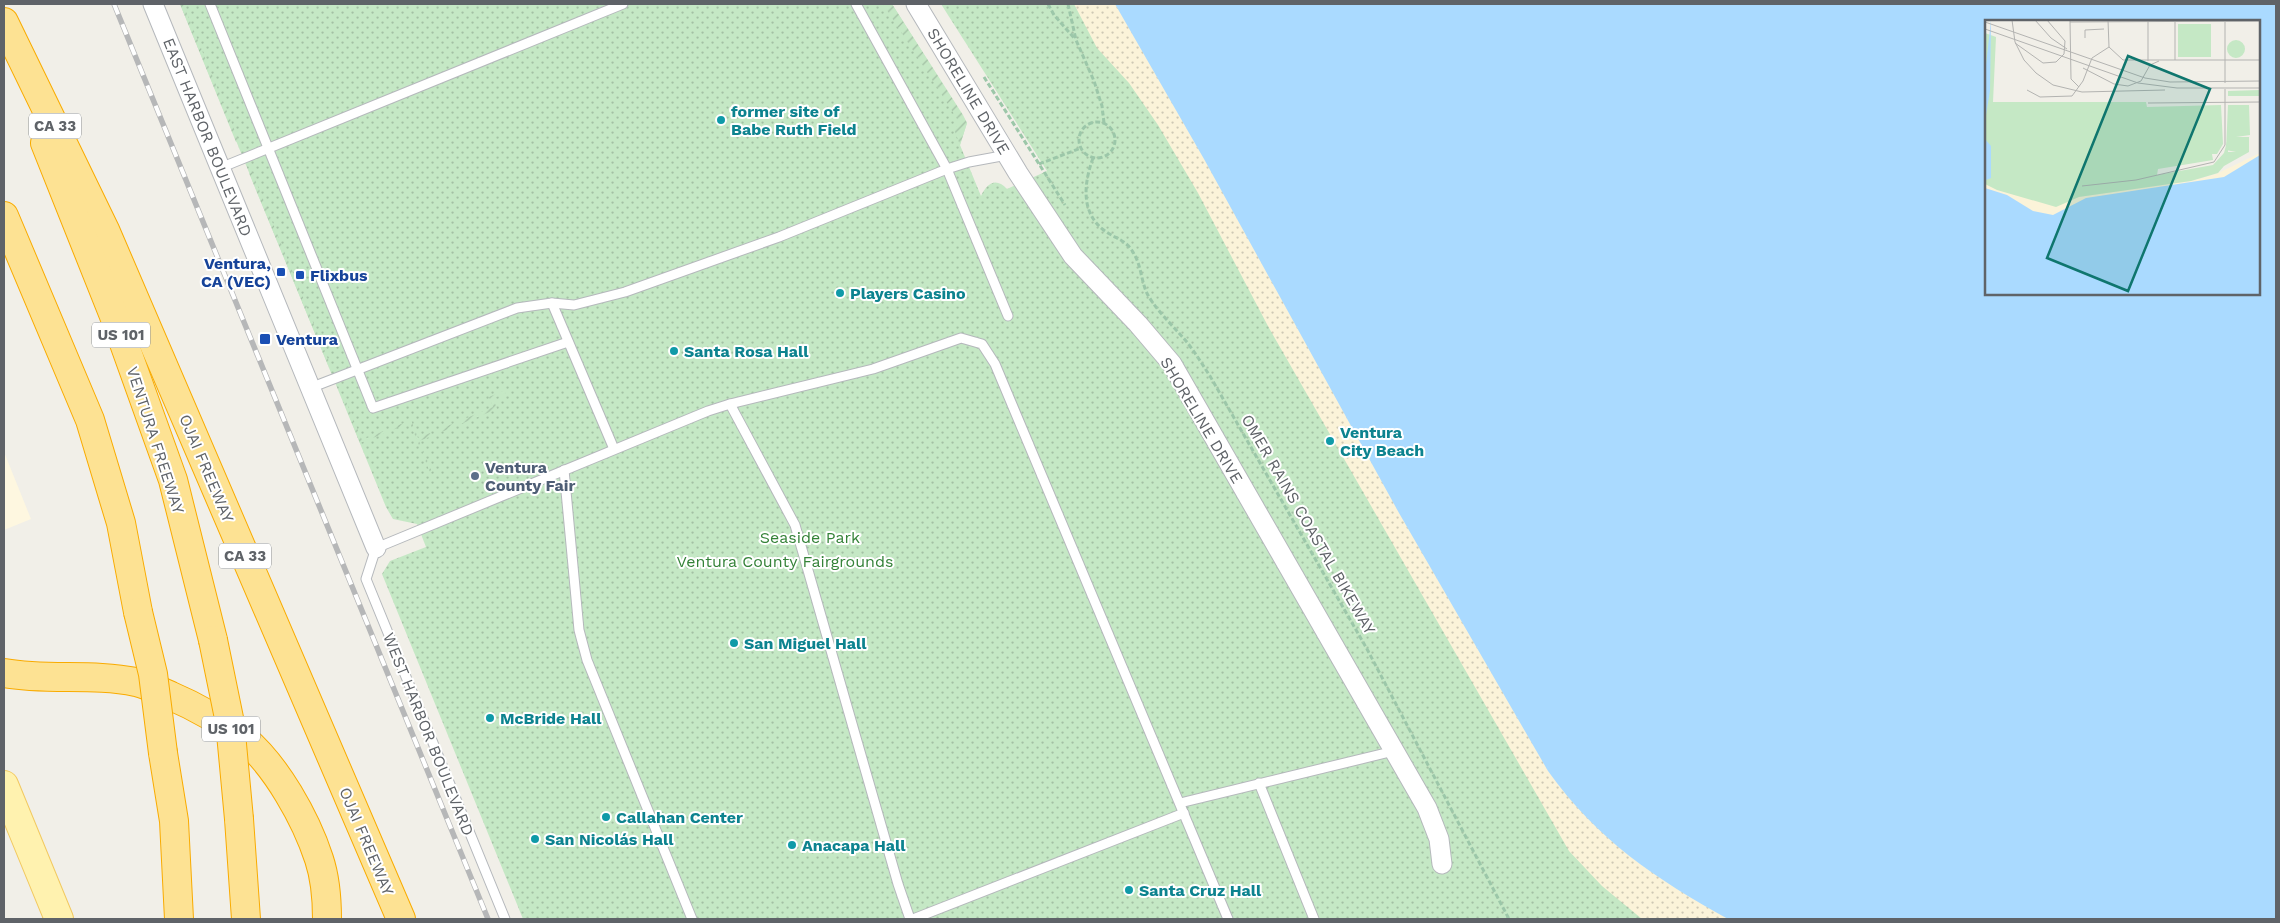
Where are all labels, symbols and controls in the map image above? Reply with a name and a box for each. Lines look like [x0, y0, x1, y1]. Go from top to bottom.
inset map [1985, 20, 2260, 295]
street label: SHORELINE DRIVE [923, 25, 1014, 158]
street label: EAST HARBOR BOULEVARD [159, 35, 256, 239]
place label: former site of Babe Ruth Field [731, 102, 857, 139]
road number: CA 33 [29, 114, 81, 138]
marker: former site of Babe Ruth Field [715, 114, 727, 126]
place label: Ventura, CA (VEC) [201, 254, 271, 291]
marker: Ventura, CA (VEC) [275, 266, 287, 278]
place label: Flixbus [310, 266, 368, 285]
marker: Flixbus [294, 269, 306, 281]
place label: Players Casino [850, 284, 966, 303]
marker: Players Casino [834, 287, 846, 299]
road number: US 101 [92, 322, 150, 348]
place label: Ventura [276, 330, 339, 349]
marker: Ventura [258, 332, 272, 346]
place label: Santa Rosa Hall [684, 342, 809, 361]
marker: Santa Rosa Hall [668, 345, 680, 357]
street label: SHORELINE DRIVE [1156, 354, 1247, 487]
street label: VENTURA FREEWAY [123, 364, 188, 516]
street label: OJAI FREEWAY [175, 411, 238, 525]
street label: OMER RAINS COASTAL BIKEWAY [1238, 411, 1379, 638]
place label: Ventura City Beach [1340, 423, 1424, 460]
marker: Ventura City Beach [1324, 435, 1336, 447]
place label: Ventura County Fair [485, 458, 575, 495]
marker: Ventura County Fair [469, 470, 481, 482]
park label: Seaside Park [760, 528, 860, 547]
road number: CA 33 [219, 544, 271, 568]
park label: Ventura County Fairgrounds [677, 552, 893, 571]
street label: WEST HARBOR BOULEVARD [379, 630, 478, 838]
place label: San Miguel Hall [744, 634, 867, 653]
marker: San Miguel Hall [728, 637, 740, 649]
place label: McBride Hall [500, 709, 602, 728]
marker: McBride Hall [484, 712, 496, 724]
road number: US 101 [202, 716, 260, 742]
street label: OJAI FREEWAY [335, 784, 398, 898]
place label: Callahan Center [616, 808, 743, 827]
marker: Callahan Center [600, 811, 612, 823]
place label: San Nicolás Hall [545, 830, 674, 849]
marker: San Nicolás Hall [529, 833, 541, 845]
place label: Anacapa Hall [802, 836, 906, 855]
marker: Anacapa Hall [786, 839, 798, 851]
place label: Santa Cruz Hall [1139, 881, 1262, 900]
marker: Santa Cruz Hall [1123, 884, 1135, 896]

